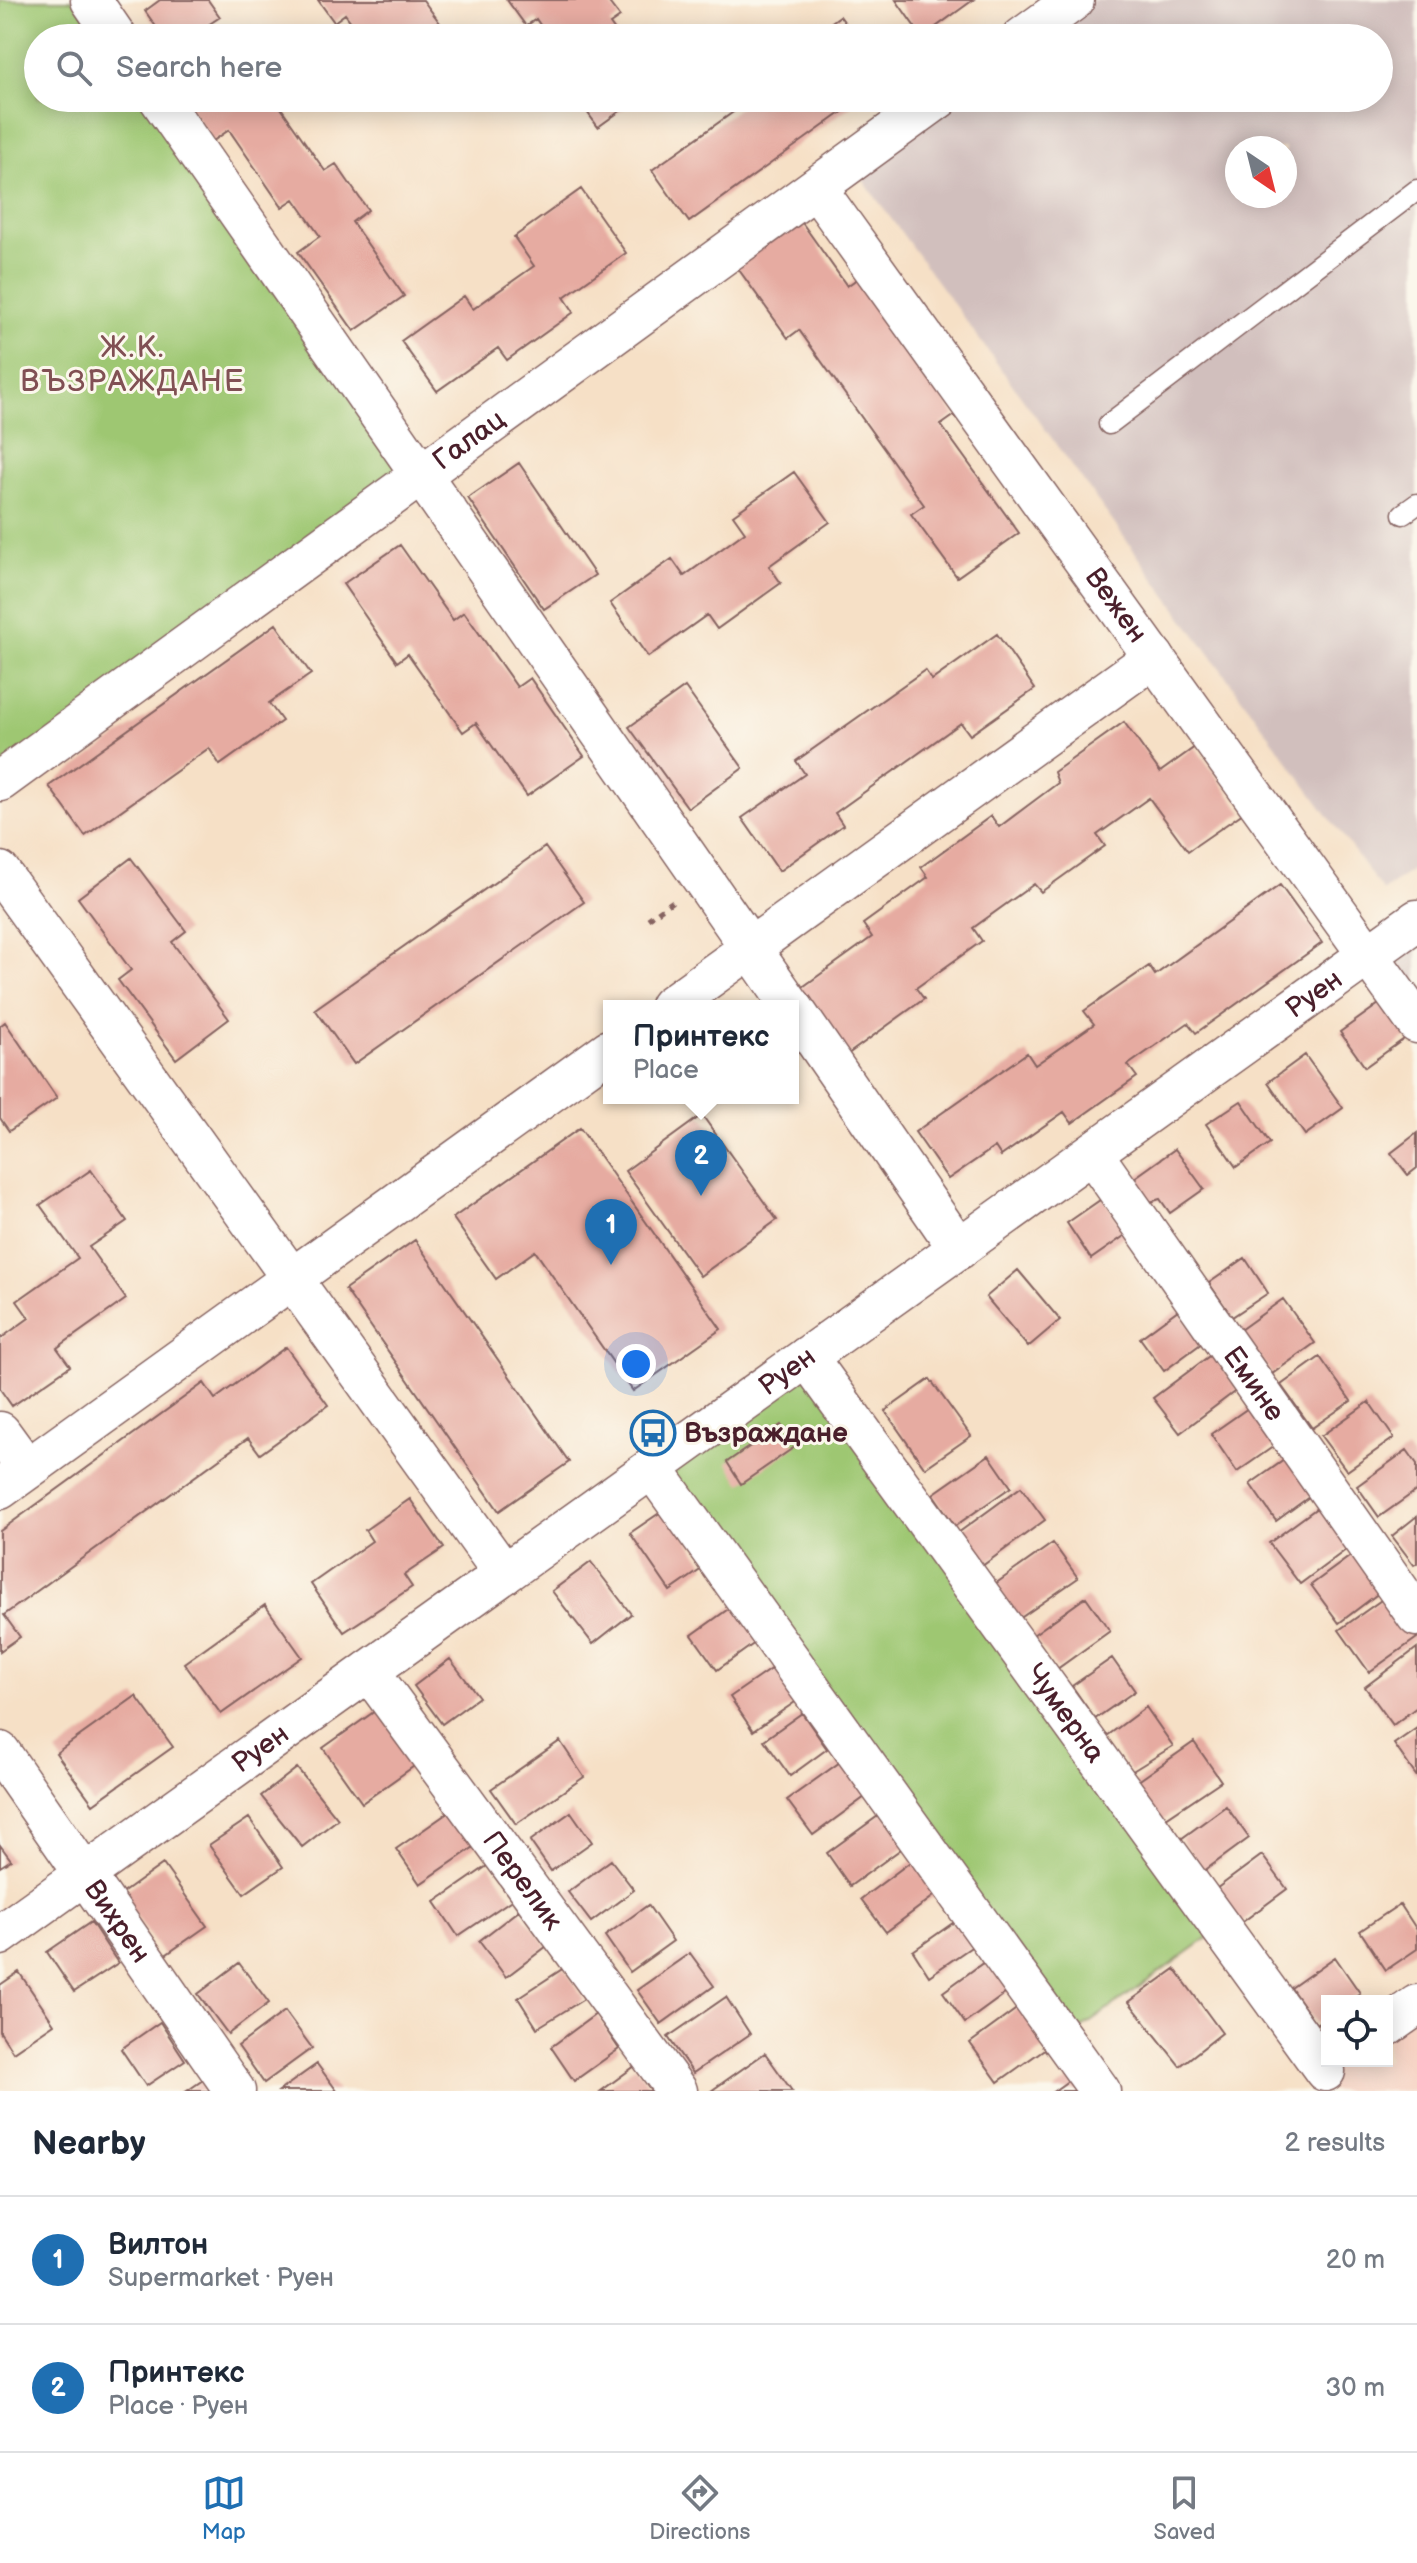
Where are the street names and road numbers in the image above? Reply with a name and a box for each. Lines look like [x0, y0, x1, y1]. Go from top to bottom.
street label: Галац [427, 403, 512, 477]
street label: Вежен [1078, 561, 1154, 649]
street label: Руен [1279, 962, 1349, 1025]
street label: Руен [752, 1340, 822, 1403]
street label: Емине [1216, 1340, 1292, 1428]
street label: Чумерна [1019, 1657, 1112, 1769]
street label: Руен [225, 1717, 295, 1780]
street label: Перелик [476, 1825, 570, 1937]
street label: Вихрен [77, 1874, 158, 1969]

